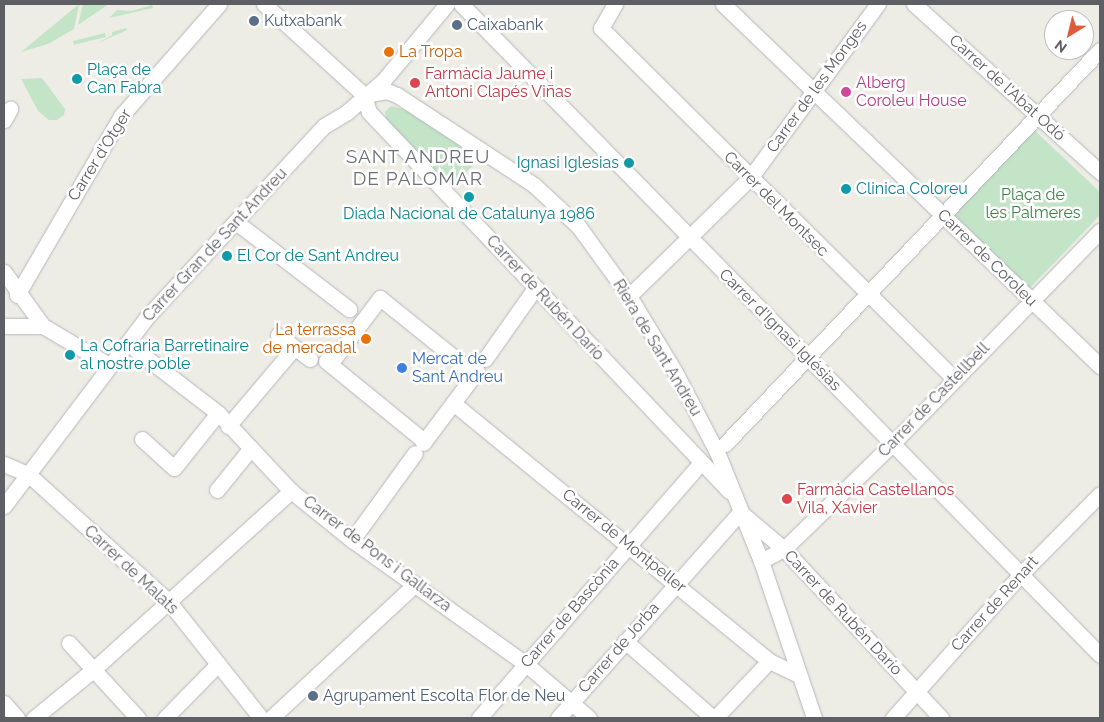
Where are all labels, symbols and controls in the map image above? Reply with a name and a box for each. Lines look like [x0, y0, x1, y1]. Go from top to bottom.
north arrow [1044, 10, 1094, 60]
place label: Kutxabank [264, 11, 342, 31]
marker: Kutxabank [248, 15, 260, 27]
place label: Caixabank [467, 15, 543, 35]
street label: Carrer de les Monges [763, 17, 871, 157]
marker: Caixabank [451, 19, 463, 31]
street label: Carrer de l'Abat Odó [945, 31, 1069, 145]
text: N [1052, 37, 1070, 56]
place label: La Tropa [399, 42, 463, 62]
marker: La Tropa [383, 46, 395, 58]
place label: Plaça de Can Fabra [87, 60, 161, 98]
place label: Farmàcia Jaume i Antoni Clapés Viñas [425, 64, 572, 102]
marker: Plaça de Can Fabra [71, 73, 83, 85]
place label: Alberg Coroleu House [856, 73, 967, 111]
marker: Farmàcia Jaume i Antoni Clapés Viñas [409, 77, 421, 89]
marker: Alberg Coroleu House [840, 86, 852, 98]
street label: Carrer d'Otger [64, 105, 136, 205]
district label: SANT ANDREU DE PALOMAR [344, 146, 492, 190]
street label: Carrer del Montsec [719, 147, 833, 261]
place label: Ignasi Iglesias [517, 153, 619, 173]
marker: Ignasi Iglesias [623, 157, 635, 169]
street label: Carrer Gran de Sant Andreu [138, 164, 292, 326]
place label: Clinica Coloreu [856, 179, 968, 199]
marker: Clinica Coloreu [840, 183, 852, 195]
park label: Plaça de les Palmeres [985, 185, 1081, 223]
marker: Diada Nacional de Catalunya 1986 [463, 191, 475, 203]
place label: Diada Nacional de Catalunya 1986 [343, 204, 595, 224]
street label: Carrer de Coroleu [933, 205, 1041, 311]
street label: Carrer de Rubén Darío [482, 231, 608, 365]
place label: El Cor de Sant Andreu [237, 246, 400, 266]
marker: El Cor de Sant Andreu [221, 250, 233, 262]
street label: Carrer d'Ignasi Iglésias [715, 265, 845, 395]
street label: Riera de Sant Andreu [608, 276, 706, 420]
place label: La terrassa de mercadal [263, 320, 356, 358]
marker: La terrassa de mercadal [360, 333, 372, 345]
place label: La Cofraria Barretinaire al nostre poble [80, 336, 249, 374]
street label: Carrer de Castellbell [874, 339, 994, 461]
marker: La Cofraria Barretinaire al nostre poble [64, 349, 76, 361]
place label: Mercat de Sant Andreu [412, 349, 503, 387]
marker: Mercat de Sant Andreu [396, 362, 408, 374]
place label: Farmàcia Castellanos Vila, Xavier [797, 480, 954, 518]
street label: Carrer de Montpeller [558, 485, 690, 597]
street label: Carrer de Pons i Gallarza [299, 492, 455, 616]
marker: Farmàcia Castellanos Vila, Xavier [781, 493, 793, 505]
street label: Carrer de Malats [80, 521, 182, 619]
street label: Carrer de Rubén Darío [780, 546, 906, 680]
street label: Carrer de Renart [947, 552, 1043, 656]
street label: Carrer de Bascònia [517, 554, 623, 672]
street label: Carrer de Jorba [574, 599, 664, 697]
place label: Agrupament Escolta Flor de Neu [323, 686, 566, 706]
marker: Agrupament Escolta Flor de Neu [307, 690, 319, 702]

